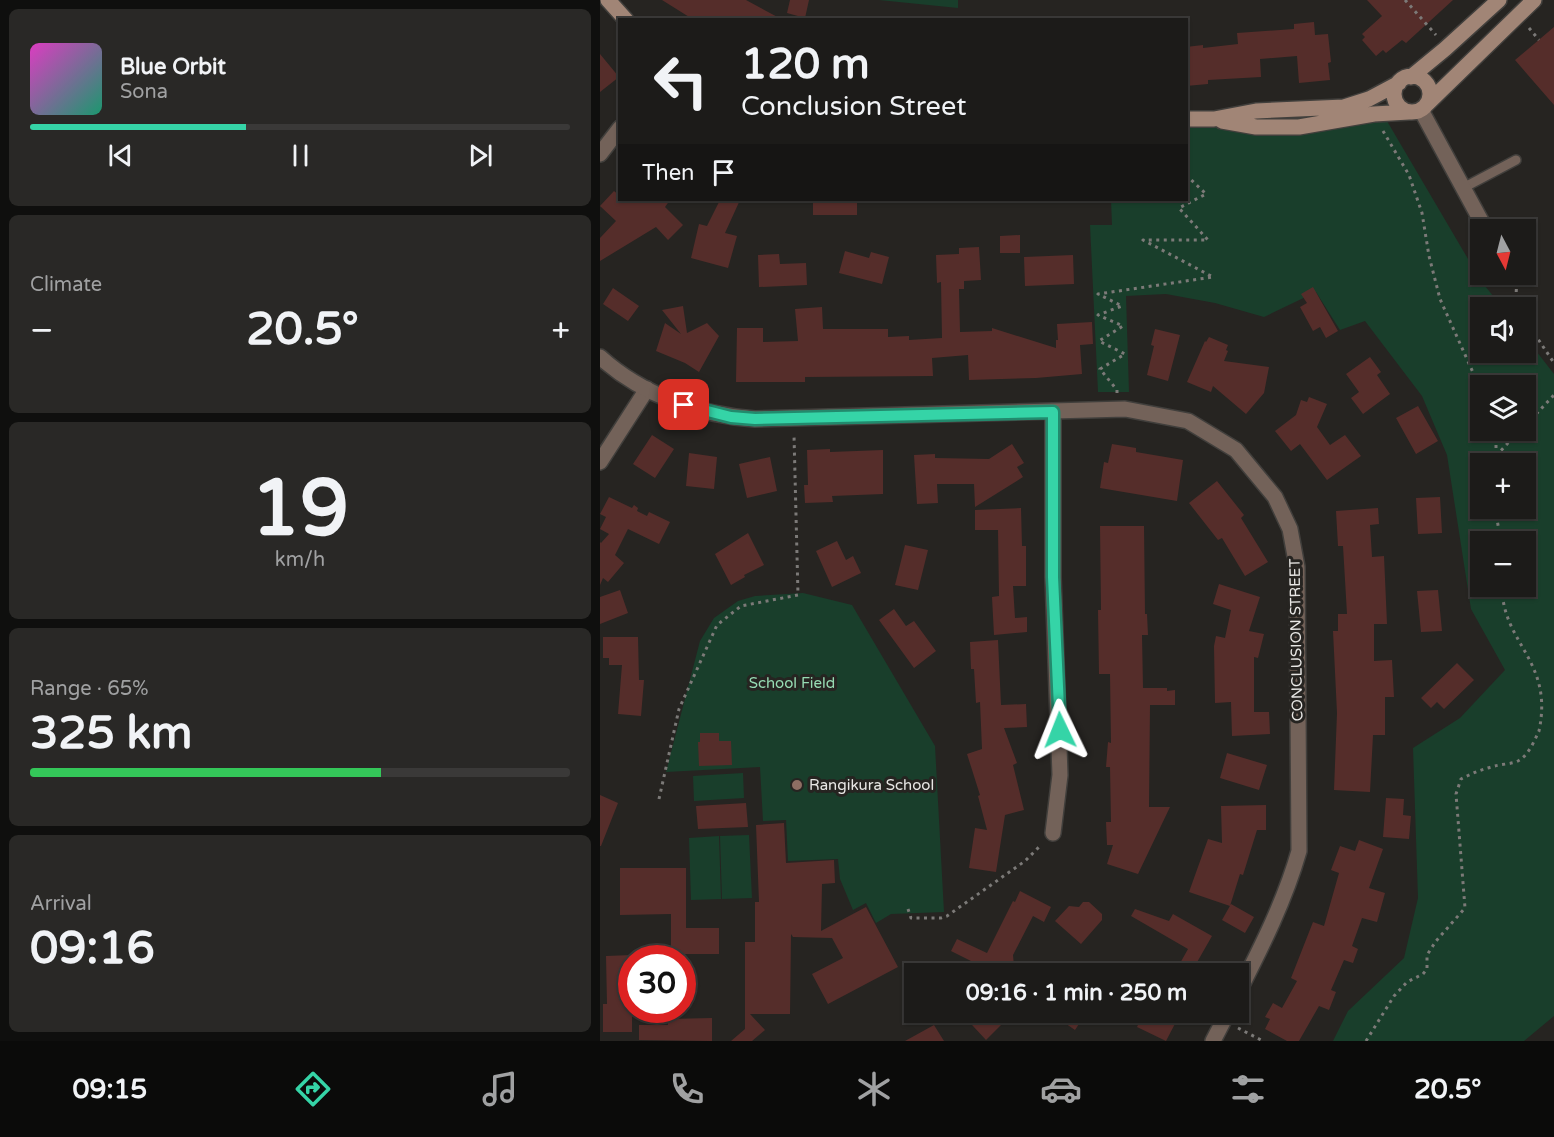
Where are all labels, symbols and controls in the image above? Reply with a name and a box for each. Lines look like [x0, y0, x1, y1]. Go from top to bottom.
text: 120 m [741, 39, 870, 90]
icon: left [642, 42, 720, 120]
text: Blue Orbit [120, 54, 226, 80]
text: Sona [120, 80, 168, 104]
text: Conclusion Street [741, 90, 966, 123]
icon: previous [104, 139, 137, 172]
icon: pause [284, 139, 317, 172]
icon: next [464, 139, 497, 172]
icon: arrive [707, 156, 740, 189]
text: Then [642, 160, 695, 186]
north arrow [1470, 219, 1536, 285]
map controls [1470, 219, 1536, 597]
text: Climate [30, 273, 102, 297]
button: sound [1470, 297, 1536, 363]
text: 20.5° [246, 303, 359, 357]
text: − [30, 311, 54, 350]
text: + [551, 311, 570, 350]
button: layers [1470, 375, 1536, 441]
pin [658, 379, 709, 430]
icon: arrive [667, 388, 700, 421]
button: + [1470, 453, 1536, 519]
text: 19 [251, 462, 349, 556]
button: − [1470, 531, 1536, 597]
text: km/h [275, 548, 325, 572]
street label: CONCLUSION STREET [1286, 558, 1306, 722]
park label: School Field [749, 674, 835, 692]
text: Range · 65% [30, 677, 149, 701]
position arrow [1028, 698, 1092, 762]
text: 325 km [30, 707, 192, 761]
place label: Rangikura School [809, 776, 934, 794]
marker: Rangikura School [790, 778, 804, 792]
text: Arrival [30, 892, 92, 916]
text: 09:16 [30, 922, 155, 976]
speed limit sign: 30 [618, 945, 696, 1023]
text: 09:16 · 1 min · 250 m [966, 980, 1187, 1006]
icon: directions [292, 1068, 334, 1110]
icon: music [479, 1068, 521, 1110]
icon: phone [666, 1068, 708, 1110]
icon: climate [853, 1068, 895, 1110]
icon: car [1040, 1068, 1082, 1110]
icon: filters [1227, 1068, 1269, 1110]
text: 09:15 [72, 1073, 147, 1106]
text: 20.5° [1414, 1073, 1481, 1106]

